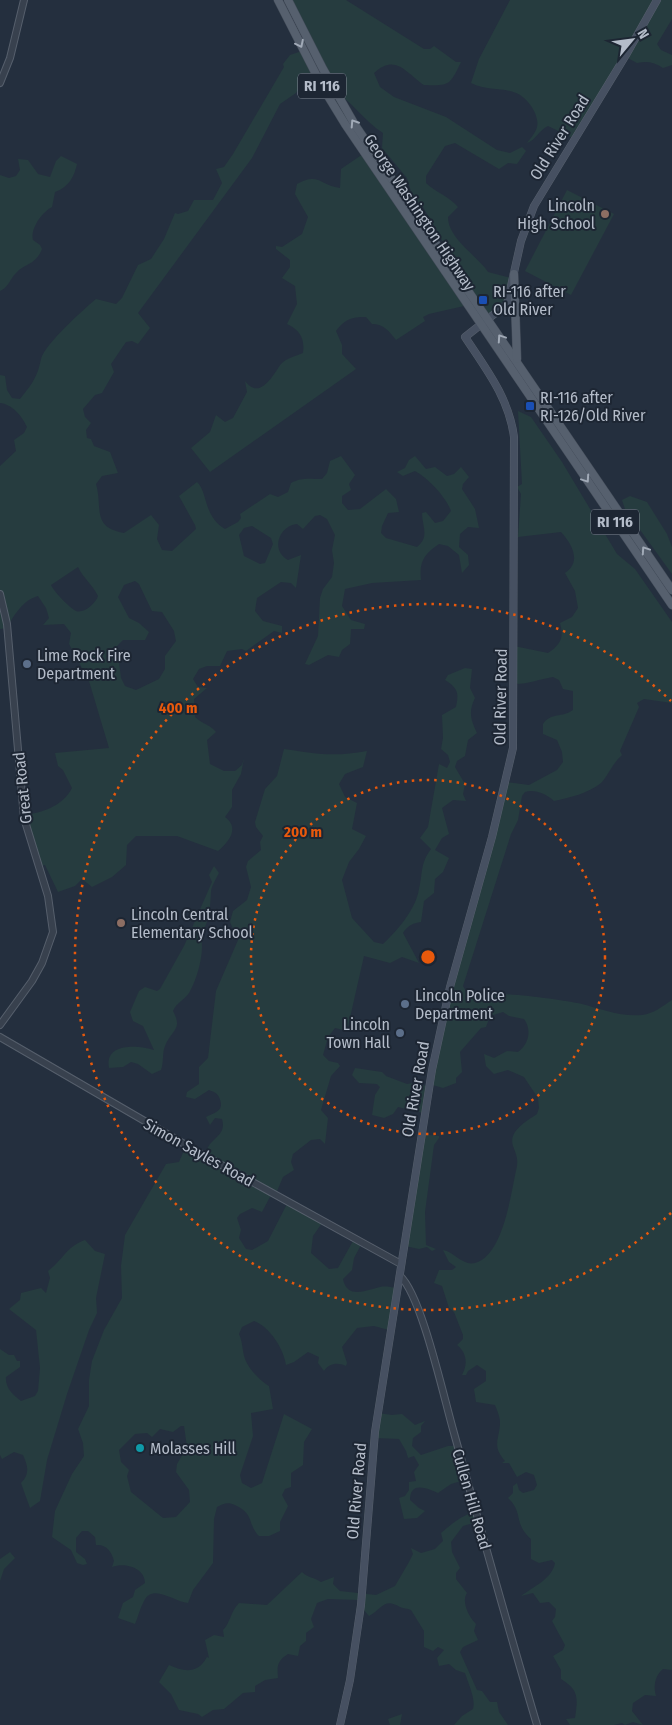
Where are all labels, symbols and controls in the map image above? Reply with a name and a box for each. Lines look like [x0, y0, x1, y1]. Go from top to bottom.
north arrow [607, 15, 657, 65]
text: N [633, 26, 652, 42]
one-way arrow [294, 38, 304, 47]
road number: RI 116 [298, 74, 346, 98]
street label: Old River Road [526, 91, 593, 183]
one-way arrow [351, 119, 360, 128]
street label: George Washington Highway [360, 130, 480, 295]
place label: Lincoln High School [517, 196, 595, 233]
marker: Lincoln High School [599, 208, 611, 220]
place label: RI-116 after Old River [493, 282, 566, 319]
marker: RI-116 after Old River [477, 294, 489, 306]
one-way arrow [498, 334, 507, 343]
place label: RI-116 after RI-126/Old River [540, 388, 646, 425]
marker: RI-116 after RI-126/Old River [524, 400, 536, 412]
one-way arrow [580, 473, 589, 483]
road number: RI 116 [591, 510, 639, 534]
one-way arrow [641, 546, 651, 555]
place label: Lime Rock Fire Department [37, 646, 131, 683]
street label: Old River Road [490, 648, 511, 746]
marker: Lime Rock Fire Department [21, 658, 33, 670]
text: 400 m [159, 699, 197, 717]
street label: Great Road [9, 751, 36, 825]
text: 200 m [283, 823, 322, 841]
place label: Lincoln Central Elementary School [131, 905, 253, 942]
marker: Lincoln Central Elementary School [115, 917, 127, 929]
centre of rings [419, 948, 437, 966]
place label: Lincoln Police Department [415, 986, 505, 1023]
marker: Lincoln Police Department [399, 998, 411, 1010]
place label: Lincoln Town Hall [327, 1015, 390, 1052]
marker: Lincoln Town Hall [394, 1027, 406, 1039]
street label: Old River Road [398, 1040, 433, 1138]
street label: Simon Sayles Road [140, 1114, 257, 1191]
place label: Molasses Hill [150, 1439, 236, 1458]
marker: Molasses Hill [134, 1442, 146, 1454]
street label: Old River Road [343, 1442, 370, 1540]
street label: Cullen Hill Road [448, 1447, 495, 1552]

